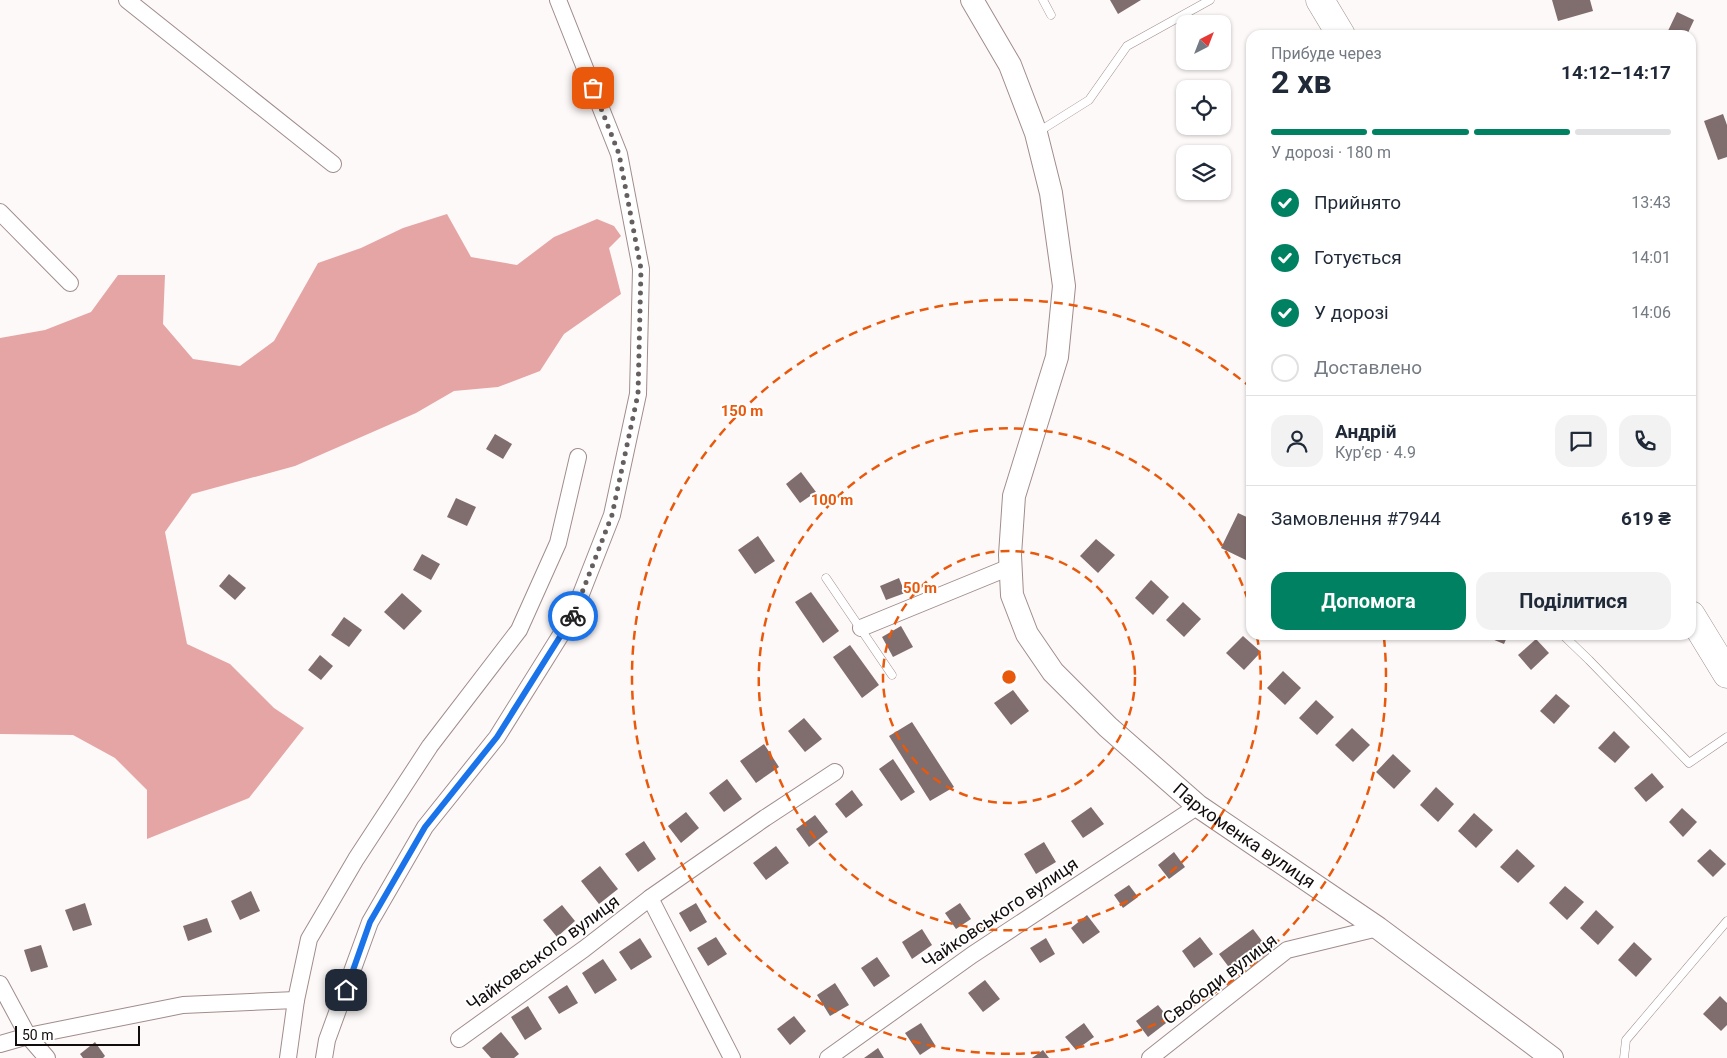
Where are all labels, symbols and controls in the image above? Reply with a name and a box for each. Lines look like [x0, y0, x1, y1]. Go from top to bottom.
north arrow [1176, 15, 1231, 70]
map controls [1176, 15, 1231, 200]
text: Прибуде через [1271, 44, 1382, 63]
text: 14:12–14:17 [1561, 61, 1671, 84]
text: 2 хв [1271, 63, 1332, 101]
pin [572, 67, 614, 109]
icon: bag [579, 74, 607, 102]
button: locate [1176, 80, 1231, 135]
text: У дорозі · 180 m [1271, 143, 1391, 162]
button: layers [1176, 145, 1231, 200]
icon: check [1271, 189, 1299, 217]
text: Прийнято [1314, 191, 1401, 214]
text: 13:43 [1631, 193, 1671, 212]
icon: check [1271, 244, 1299, 272]
text: Готується [1314, 246, 1402, 269]
text: 14:01 [1631, 248, 1671, 267]
icon: check [1271, 299, 1299, 327]
text: У дорозі [1314, 301, 1389, 324]
text: 14:06 [1631, 303, 1671, 322]
text: Доставлено [1314, 356, 1422, 379]
text: 150 m [721, 402, 763, 420]
button: person [1271, 415, 1323, 467]
button: chat [1555, 415, 1607, 467]
button: phone [1619, 415, 1671, 467]
text: Андрій [1335, 420, 1397, 443]
text: Кур’єр · 4.9 [1335, 443, 1416, 462]
text: 100 m [811, 491, 853, 509]
text: Замовлення #7944 [1271, 507, 1441, 530]
text: 619 ₴ [1621, 507, 1671, 530]
button: Допомога [1271, 572, 1466, 630]
button: Поділитися [1476, 572, 1671, 630]
text: 50 m [903, 579, 937, 597]
courier [548, 591, 598, 641]
icon: bike [559, 602, 587, 630]
centre of rings [1000, 668, 1018, 686]
street label: Пархоменка вулиця [1169, 778, 1319, 892]
street label: Чайковського вулиця [918, 853, 1082, 973]
street label: Чайковського вулиця [462, 890, 623, 1015]
street label: Свободи вулиця [1159, 929, 1281, 1028]
pin [325, 969, 367, 1011]
icon: home [332, 976, 360, 1004]
scale bar [15, 1023, 140, 1046]
text: 50 m [22, 1027, 54, 1043]

